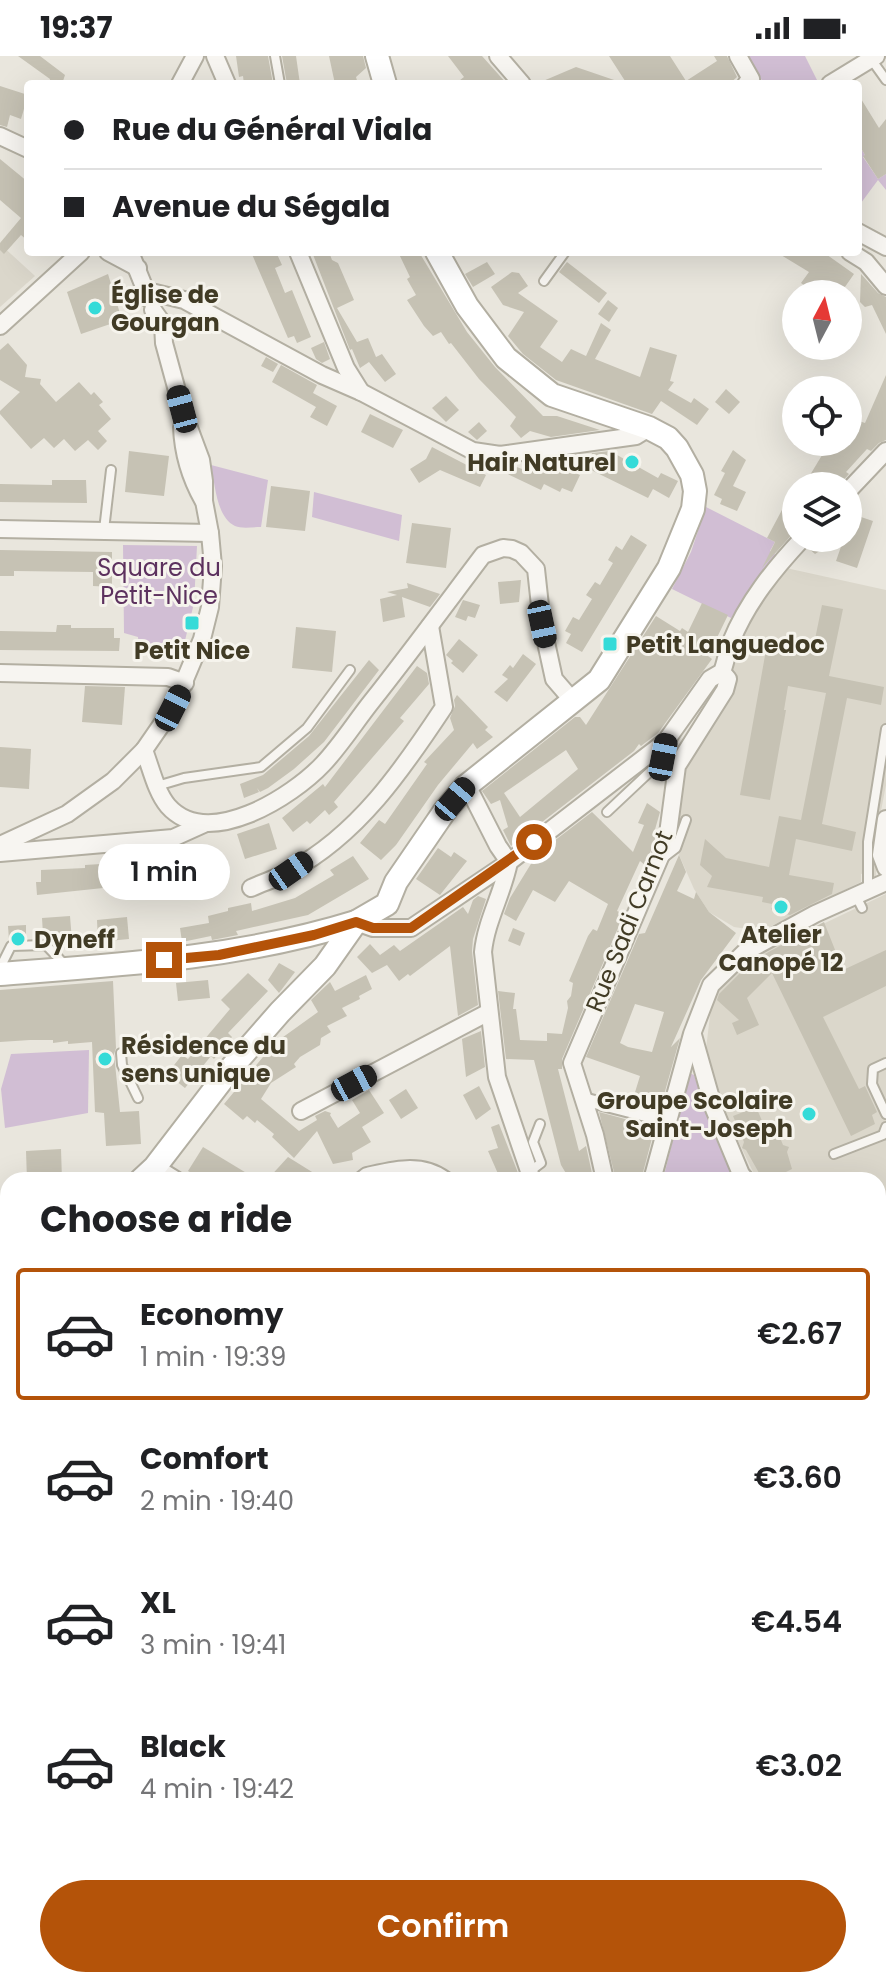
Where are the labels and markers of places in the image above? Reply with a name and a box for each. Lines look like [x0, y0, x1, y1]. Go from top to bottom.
place label: Église de Gourgan [111, 278, 220, 339]
marker: Église de Gourgan [86, 299, 104, 317]
place label: Hair Naturel [467, 446, 616, 479]
marker: Hair Naturel [623, 453, 641, 471]
marker: Petit Nice [183, 614, 201, 632]
place label: Petit Languedoc [626, 628, 825, 661]
place label: Petit Nice [134, 634, 250, 667]
marker: Petit Languedoc [601, 635, 619, 653]
marker: Atelier Canopé 12 [772, 898, 790, 916]
place label: Atelier Canopé 12 [719, 918, 843, 979]
place label: Dyneff [34, 923, 115, 956]
marker: Dyneff [9, 930, 27, 948]
place label: Résidence du sens unique [121, 1029, 286, 1090]
marker: Résidence du sens unique [96, 1050, 114, 1068]
place label: Groupe Scolaire Saint-Joseph [597, 1084, 793, 1145]
marker: Groupe Scolaire Saint-Joseph [800, 1105, 818, 1123]

